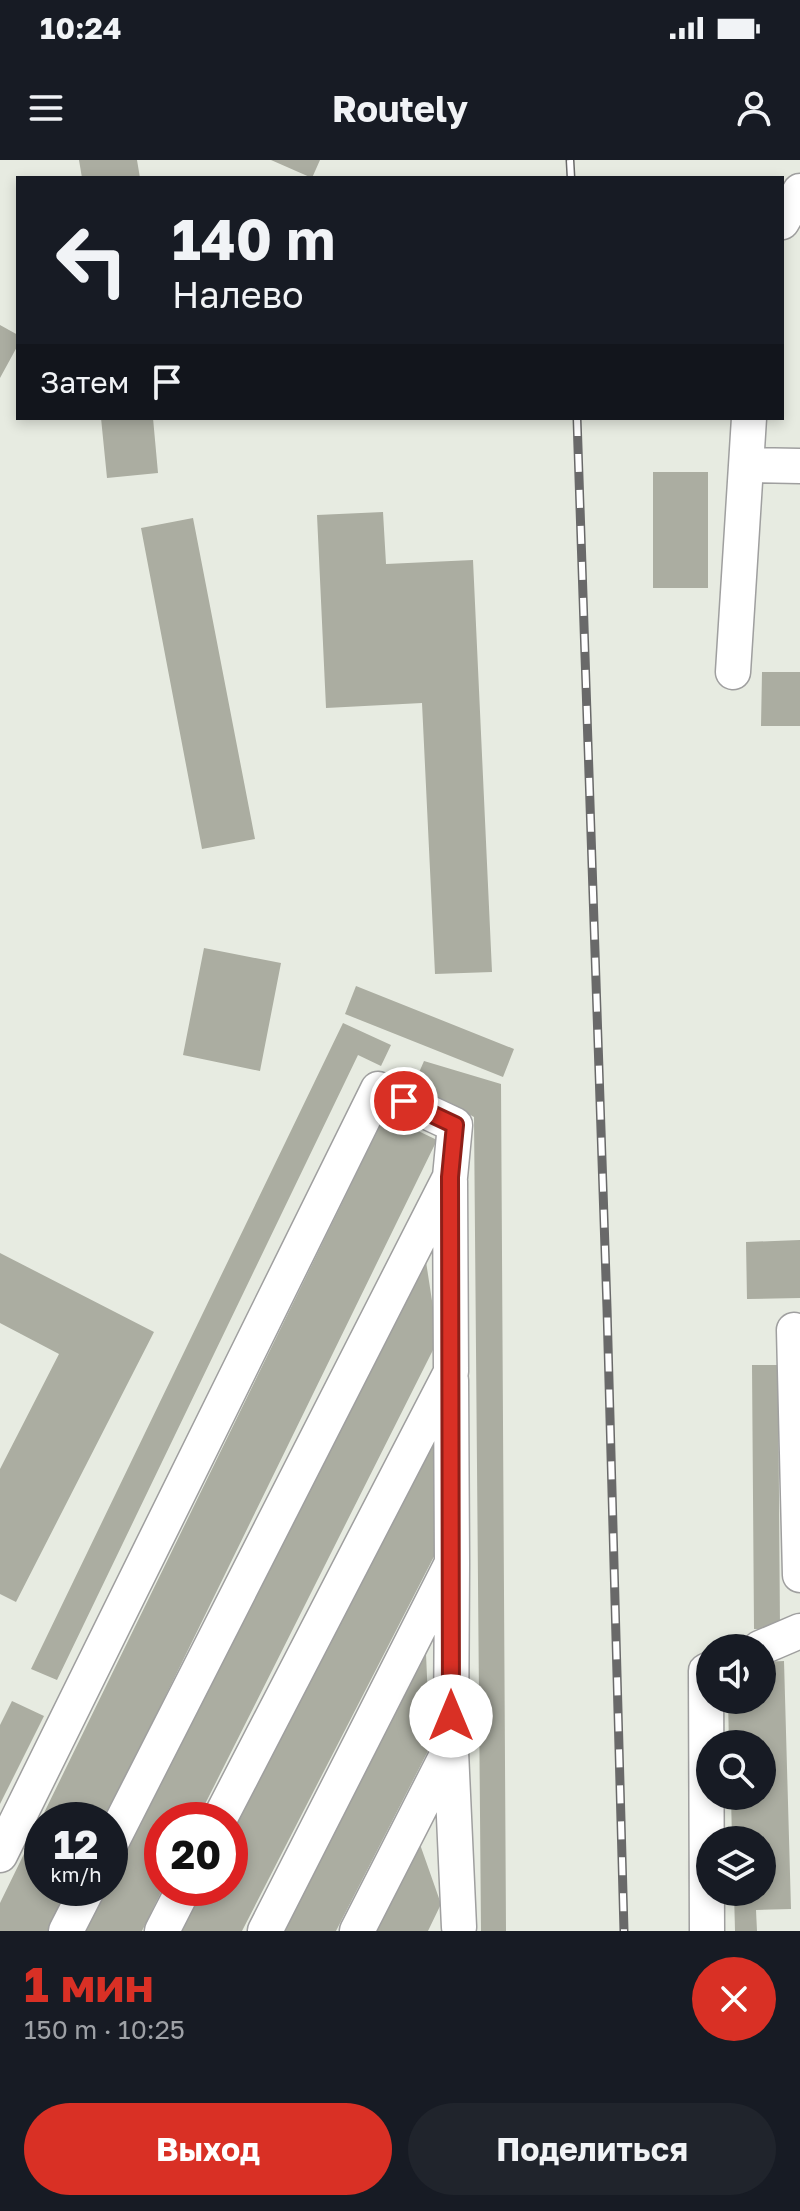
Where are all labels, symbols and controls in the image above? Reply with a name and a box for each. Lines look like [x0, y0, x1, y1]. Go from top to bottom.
text: 10:24 [40, 10, 122, 46]
icon: menu [24, 86, 68, 130]
icon: person [732, 86, 776, 130]
text: Routely [332, 87, 468, 130]
text: 140 m [172, 205, 335, 272]
icon: left [40, 208, 144, 312]
text: Налево [172, 273, 304, 316]
icon: arrive [145, 360, 189, 404]
text: Затем [40, 364, 129, 400]
pin [370, 1067, 438, 1135]
icon: arrive [382, 1079, 426, 1123]
map controls [696, 1634, 776, 1906]
button: sound [696, 1634, 776, 1714]
position arrow [409, 1674, 493, 1758]
button: search [696, 1730, 776, 1810]
speed limit sign: 20 [144, 1802, 248, 1906]
text: 12 [54, 1820, 99, 1868]
button: layers [696, 1826, 776, 1906]
text: km/h [51, 1862, 101, 1886]
text: 1 мин [24, 1955, 154, 2013]
button: close [692, 1957, 776, 2041]
text: 150 m · 10:25 [24, 2014, 185, 2045]
button: Выход [24, 2103, 392, 2195]
button: Поделиться [408, 2103, 776, 2195]

